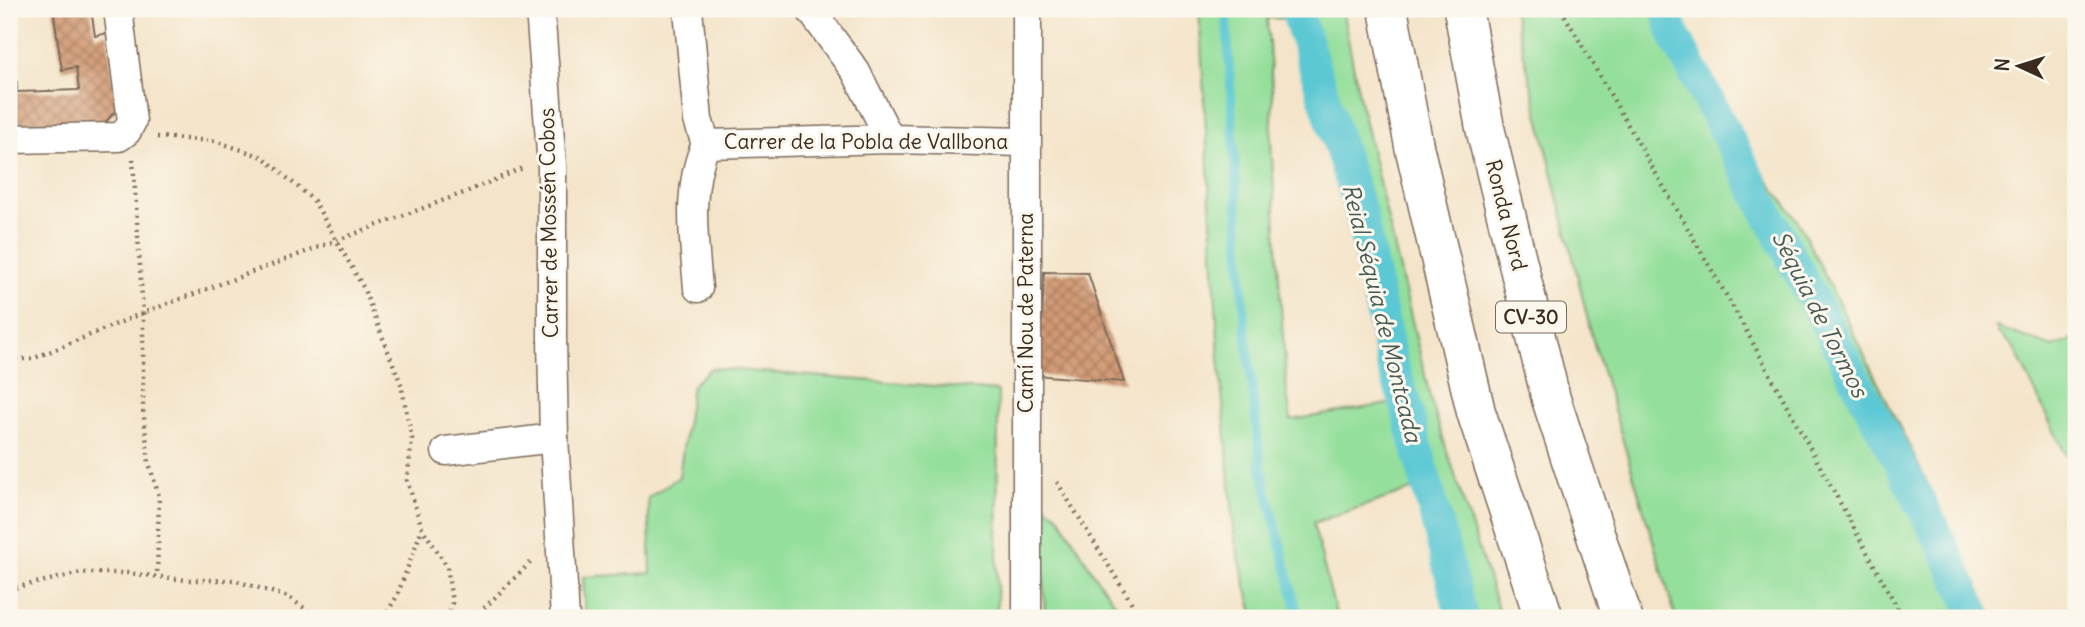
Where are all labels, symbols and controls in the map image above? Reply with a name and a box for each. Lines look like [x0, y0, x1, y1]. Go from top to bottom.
north arrow [1983, 32, 2054, 102]
text: N [1990, 57, 2014, 72]
street label: Carrer de Mossén Cobos [533, 108, 564, 338]
street label: Carrer de la Pobla de Vallbona [724, 128, 1008, 155]
street label: Ronda Nord [1480, 157, 1533, 273]
water label: Reial Séquia de Montcada [1336, 181, 1429, 447]
street label: Camí Nou de Paterna [1012, 213, 1039, 413]
water label: Séquia de Tormos [1766, 226, 1876, 403]
road number: CV-30 [1496, 302, 1566, 332]

